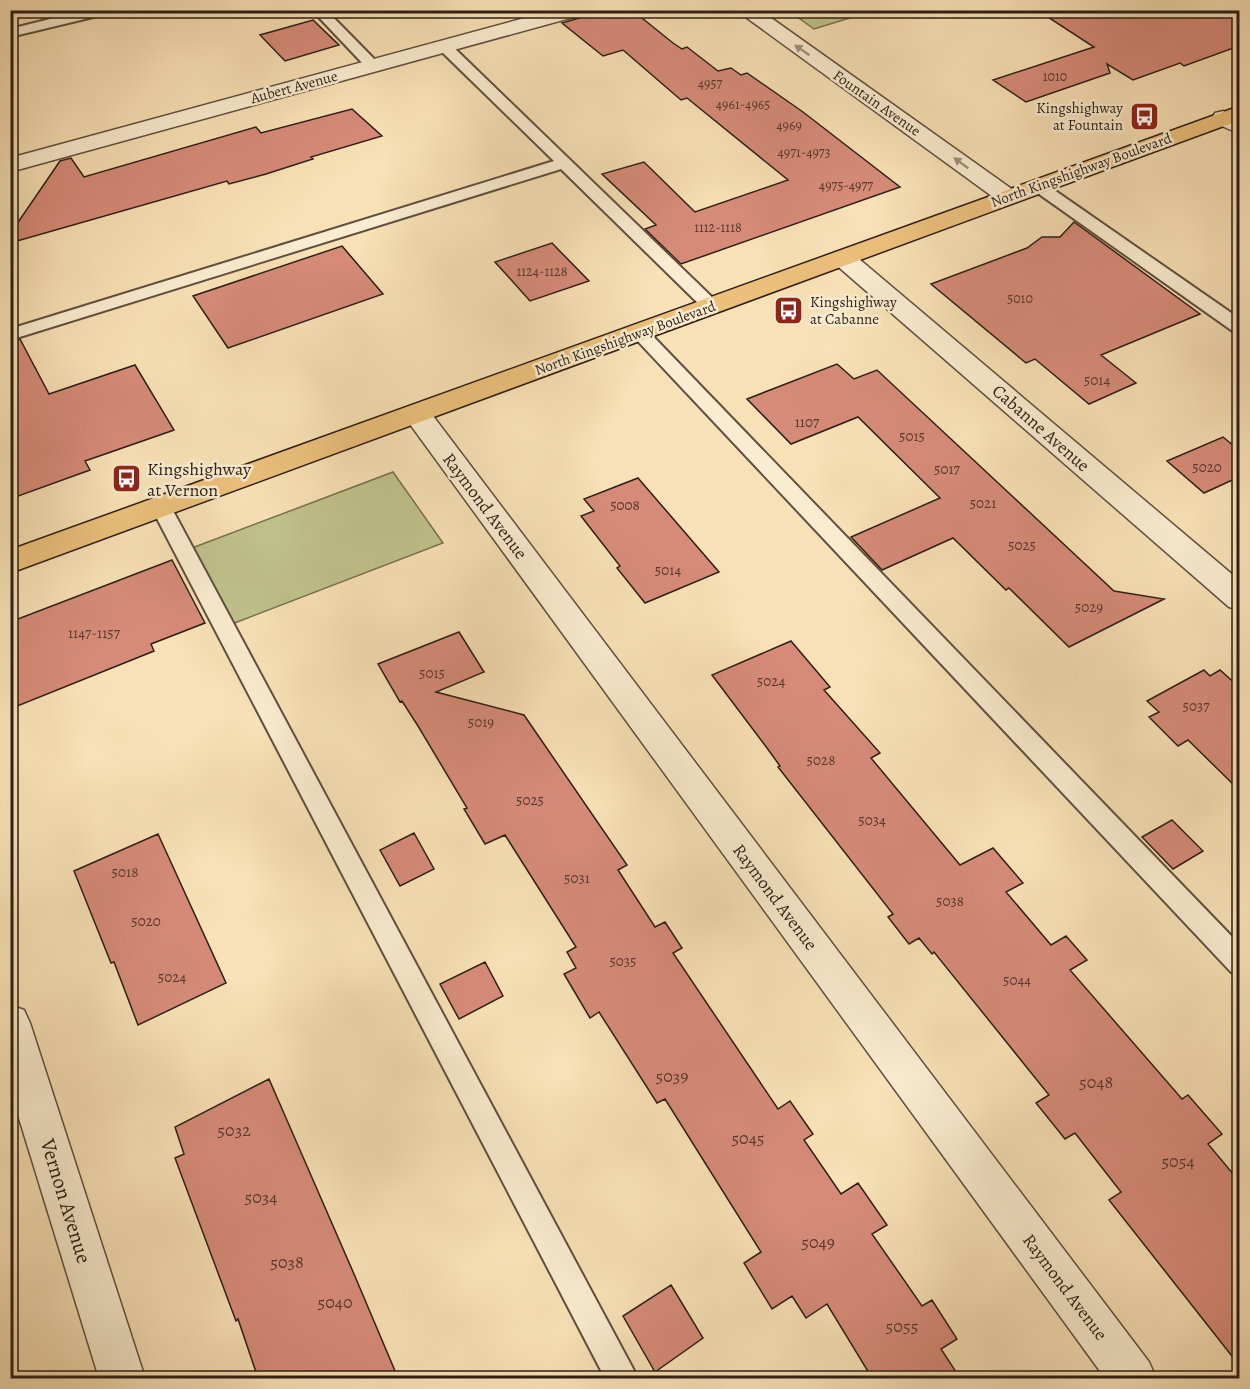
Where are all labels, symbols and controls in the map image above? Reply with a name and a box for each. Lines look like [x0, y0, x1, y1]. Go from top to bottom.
one-way arrow [794, 44, 810, 56]
street label: Fountain Avenue [829, 65, 925, 141]
street label: Aubert Avenue [247, 66, 340, 108]
house number: 1010 [1043, 67, 1067, 86]
house number: 4957 [698, 74, 722, 93]
house number: 4961-4965 [716, 95, 770, 114]
place label: Kingshighway at Fountain [1036, 98, 1123, 135]
bus stop icon: Kingshighway at Fountain [1128, 101, 1160, 133]
house number: 4969 [776, 116, 802, 135]
street label: North Kingshighway Boulevard [988, 128, 1175, 212]
house number: 4971-4973 [777, 143, 831, 162]
one-way arrow [953, 157, 969, 169]
house number: 4975-4977 [819, 176, 873, 195]
house number: 1112-1118 [694, 218, 742, 237]
house number: 1124-1128 [517, 262, 568, 281]
house number: 5010 [1007, 289, 1033, 308]
place label: Kingshighway at Cabanne [810, 292, 897, 329]
bus stop icon: Kingshighway at Cabanne [773, 295, 805, 327]
street label: North Kingshighway Boulevard [532, 296, 719, 380]
house number: 5014 [1084, 370, 1110, 390]
street label: Cabanne Avenue [987, 379, 1095, 477]
house number: 1107 [795, 412, 820, 432]
house number: 5015 [899, 426, 925, 446]
street label: Raymond Avenue [437, 448, 533, 564]
place label: Kingshighway at Vernon [147, 457, 252, 502]
house number: 5020 [1192, 457, 1222, 477]
house number: 5017 [934, 459, 961, 479]
bus stop icon: Kingshighway at Vernon [110, 463, 142, 495]
house number: 5021 [970, 493, 996, 513]
house number: 5008 [610, 495, 640, 515]
house number: 5025 [1008, 535, 1036, 555]
house number: 5014 [655, 560, 681, 580]
house number: 5029 [1075, 597, 1103, 617]
house number: 1147-1157 [68, 623, 121, 643]
house number: 5015 [419, 663, 445, 683]
house number: 5024 [757, 671, 785, 691]
house number: 5037 [1183, 696, 1210, 716]
house number: 5019 [468, 712, 494, 732]
house number: 5028 [807, 750, 835, 770]
house number: 5025 [516, 790, 544, 810]
house number: 5034 [858, 810, 886, 830]
street label: Raymond Avenue [727, 839, 823, 955]
house number: 5018 [112, 862, 138, 882]
house number: 5031 [564, 868, 590, 888]
house number: 5038 [936, 891, 964, 911]
house number: 5020 [131, 911, 161, 931]
house number: 5035 [609, 951, 637, 971]
house number: 5024 [158, 967, 186, 987]
house number: 5044 [1003, 970, 1031, 990]
house number: 5039 [655, 1064, 689, 1088]
house number: 5048 [1079, 1070, 1113, 1094]
house number: 5032 [217, 1118, 251, 1142]
house number: 5045 [731, 1126, 765, 1150]
street label: Vernon Avenue [33, 1134, 98, 1267]
house number: 5054 [1161, 1149, 1195, 1173]
house number: 5034 [245, 1185, 277, 1209]
street label: Raymond Avenue [1017, 1229, 1113, 1345]
house number: 5049 [801, 1230, 835, 1254]
house number: 5038 [270, 1250, 304, 1274]
house number: 5040 [317, 1290, 353, 1314]
house number: 5055 [886, 1314, 918, 1338]

